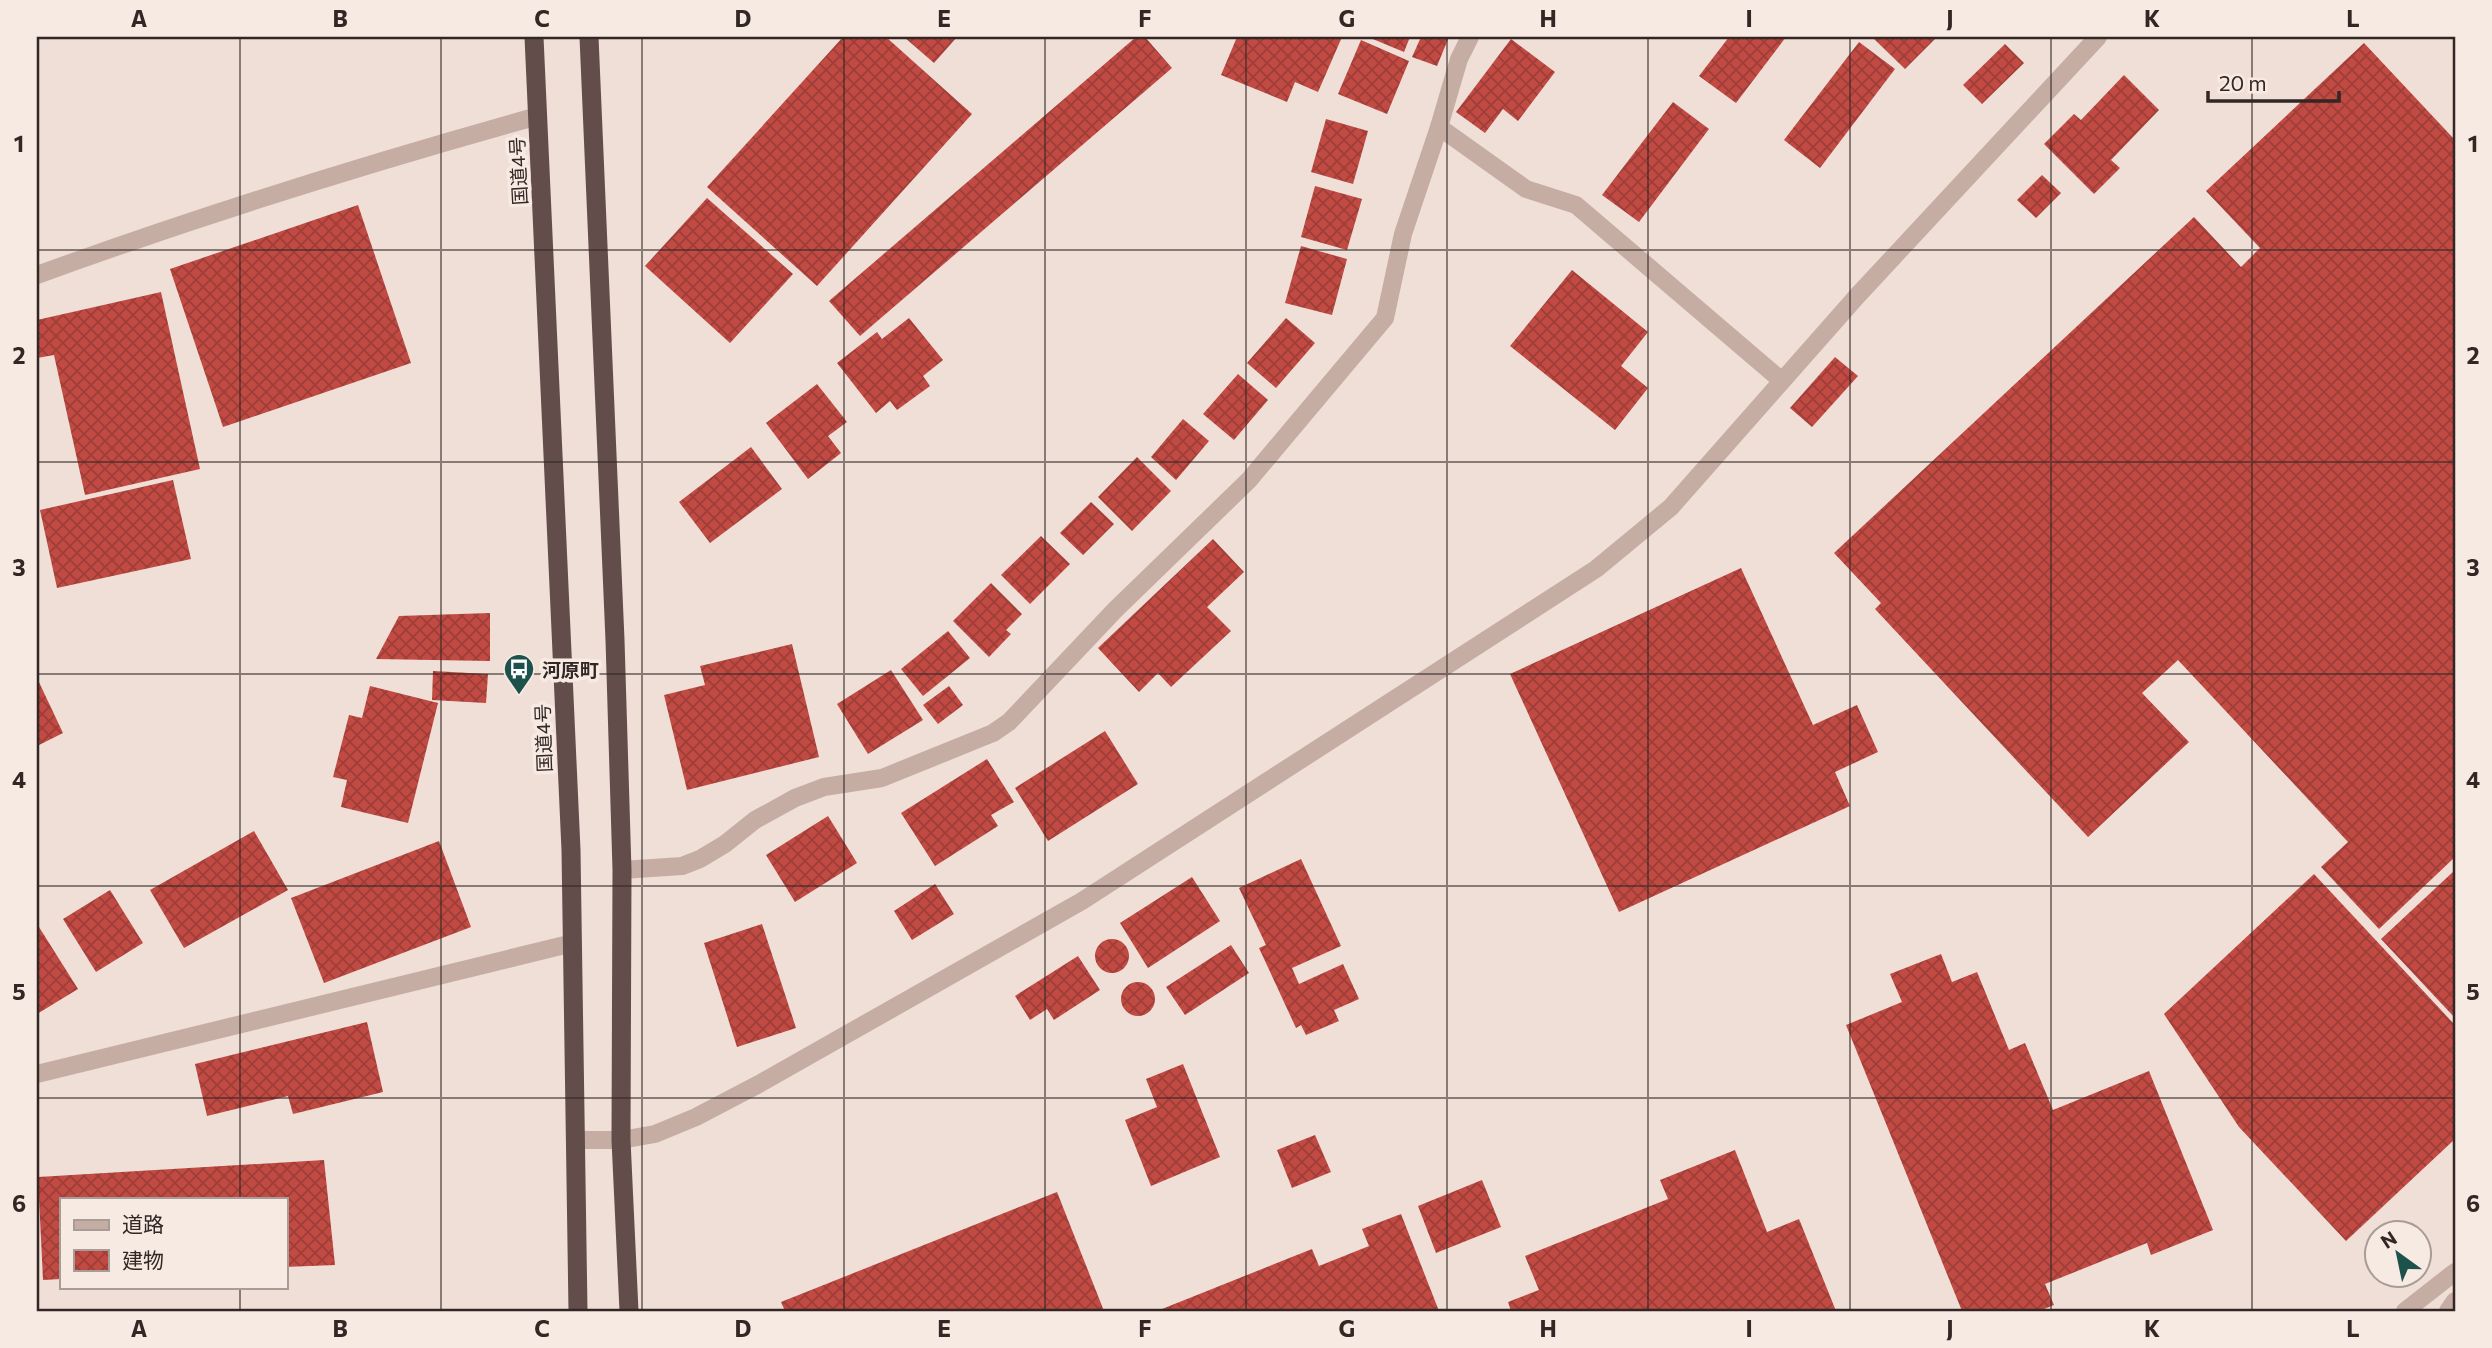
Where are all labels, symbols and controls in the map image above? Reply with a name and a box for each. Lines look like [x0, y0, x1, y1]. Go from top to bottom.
text: A [131, 4, 148, 32]
text: B [332, 4, 348, 32]
text: C [534, 4, 550, 32]
text: D [735, 4, 752, 32]
text: E [937, 4, 951, 32]
text: F [1138, 4, 1152, 32]
text: G [1339, 4, 1355, 32]
text: H [1539, 4, 1557, 32]
text: I [1745, 4, 1753, 32]
text: J [1946, 4, 1954, 32]
text: K [2144, 4, 2160, 32]
text: L [2346, 4, 2360, 32]
scale bar [2208, 60, 2340, 104]
text: 20 m [2219, 70, 2267, 95]
text: 1 [14, 129, 24, 157]
text: 1 [2468, 129, 2478, 157]
street label: 国道4号 [505, 136, 531, 206]
text: 2 [12, 341, 26, 369]
text: 2 [2466, 341, 2480, 369]
text: 3 [12, 553, 26, 581]
text: 3 [2466, 553, 2480, 581]
bus stop icon: 河原町 [502, 652, 536, 696]
place label: 河原町 [542, 658, 599, 681]
street label: 国道4号 [530, 703, 556, 773]
text: 4 [12, 765, 26, 793]
text: 4 [2466, 765, 2480, 793]
text: 5 [12, 977, 26, 1005]
text: 5 [2466, 977, 2480, 1005]
text: 6 [12, 1189, 26, 1217]
text: 6 [2466, 1189, 2480, 1217]
legend [60, 1198, 287, 1288]
text: 道路 [122, 1211, 164, 1236]
north arrow [2362, 1218, 2432, 1288]
text: N [2376, 1226, 2401, 1253]
text: 建物 [122, 1247, 164, 1272]
text: A [131, 1314, 148, 1342]
text: B [332, 1314, 348, 1342]
text: C [534, 1314, 550, 1342]
text: D [735, 1314, 752, 1342]
text: E [937, 1314, 951, 1342]
text: F [1138, 1314, 1152, 1342]
text: G [1339, 1314, 1355, 1342]
text: H [1539, 1314, 1557, 1342]
text: I [1745, 1314, 1753, 1342]
text: J [1946, 1314, 1954, 1342]
text: K [2144, 1314, 2160, 1342]
text: L [2346, 1314, 2360, 1342]

